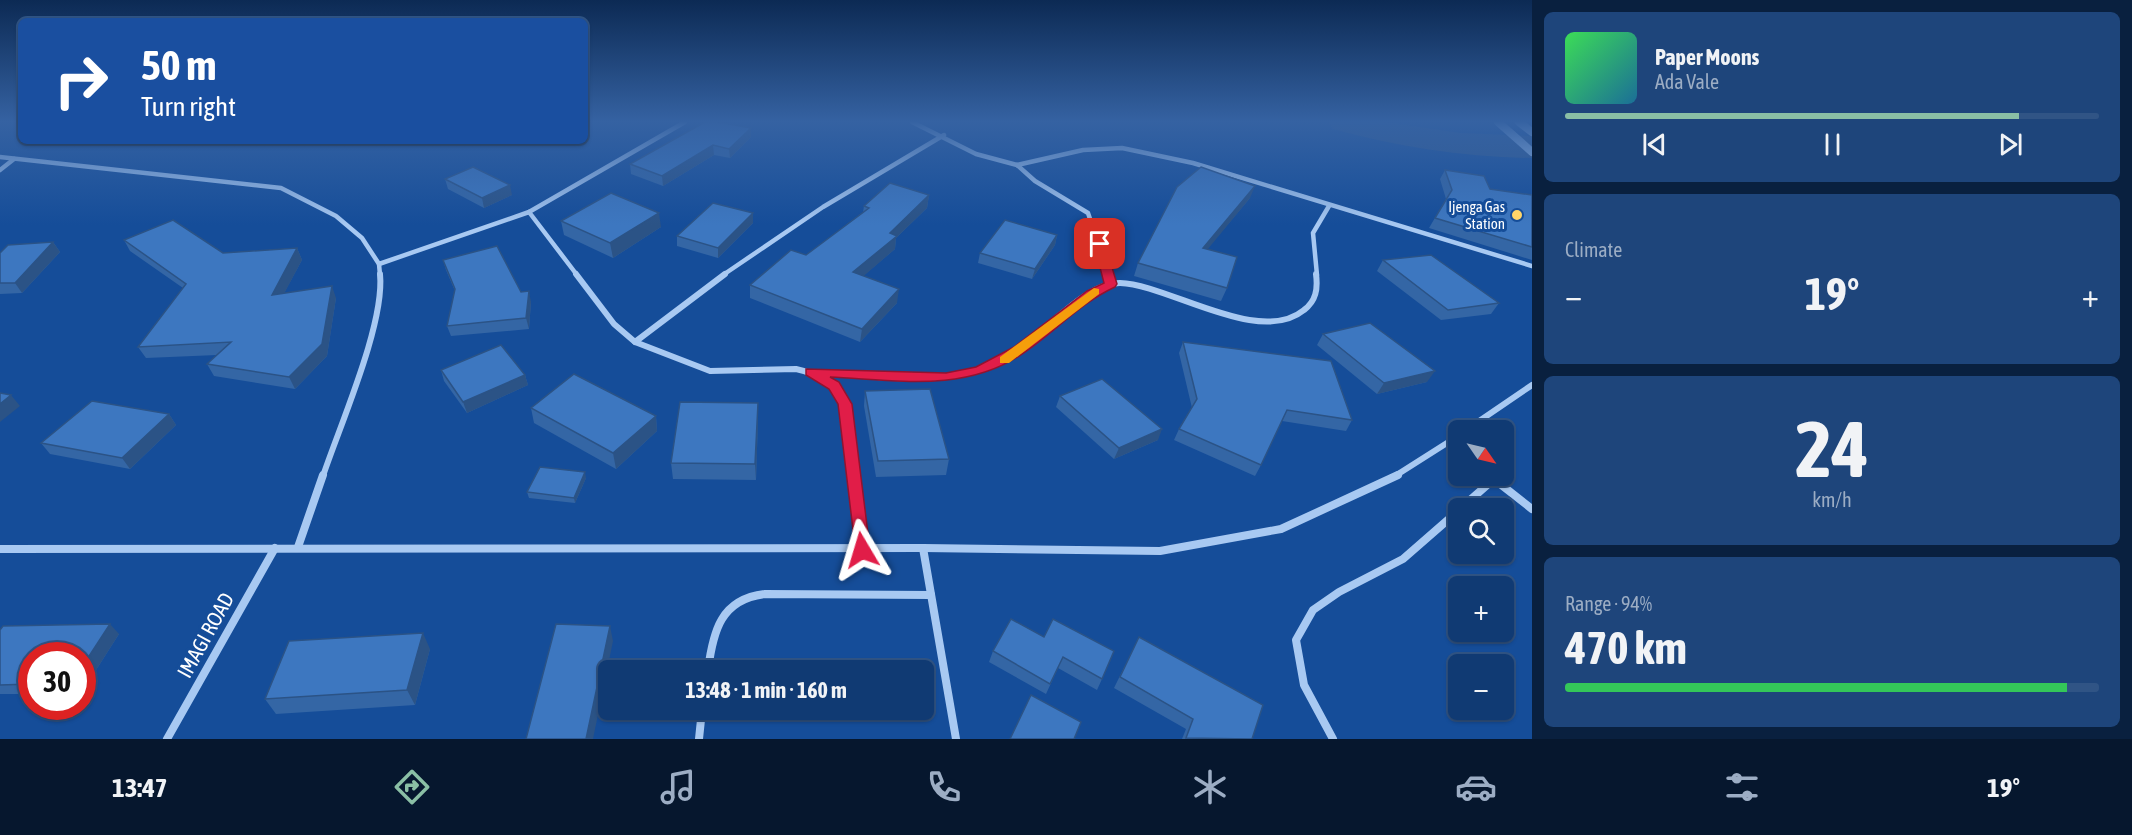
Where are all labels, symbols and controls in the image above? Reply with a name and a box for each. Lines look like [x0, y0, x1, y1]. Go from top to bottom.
text: 50 m [141, 41, 216, 89]
icon: right [42, 42, 120, 120]
text: Paper Moons [1655, 44, 1759, 70]
text: Ada Vale [1655, 70, 1719, 93]
text: Turn right [141, 91, 236, 122]
icon: previous [1638, 128, 1671, 161]
icon: pause [1816, 128, 1849, 161]
icon: next [1994, 128, 2027, 161]
place label: Ijenga Gas Station [1448, 198, 1505, 232]
marker: Ijenga Gas Station [1510, 208, 1524, 222]
pin [1074, 218, 1125, 269]
icon: arrive [1083, 227, 1116, 260]
text: Climate [1565, 238, 1622, 261]
text: 19° [1805, 268, 1859, 320]
text: − [1565, 276, 1582, 314]
text: + [2082, 276, 2099, 314]
text: 24 [1795, 404, 1869, 494]
north arrow [1448, 420, 1514, 486]
map controls [1448, 420, 1514, 720]
text: km/h [1812, 488, 1852, 511]
button: search [1448, 498, 1514, 564]
position arrow [830, 518, 894, 582]
button: + [1448, 576, 1514, 642]
street label: IMAGI ROAD [172, 588, 238, 682]
text: Range · 94% [1565, 592, 1652, 615]
text: 470 km [1565, 622, 1687, 674]
speed limit sign: 30 [18, 642, 96, 720]
button: − [1448, 654, 1514, 720]
text: 13:48 · 1 min · 160 m [685, 677, 847, 703]
icon: directions [391, 766, 433, 808]
icon: music [657, 766, 699, 808]
icon: phone [923, 766, 965, 808]
icon: climate [1189, 766, 1231, 808]
icon: car [1455, 766, 1497, 808]
icon: filters [1721, 766, 1763, 808]
text: 13:47 [112, 772, 168, 803]
text: 19° [1987, 772, 2020, 803]

